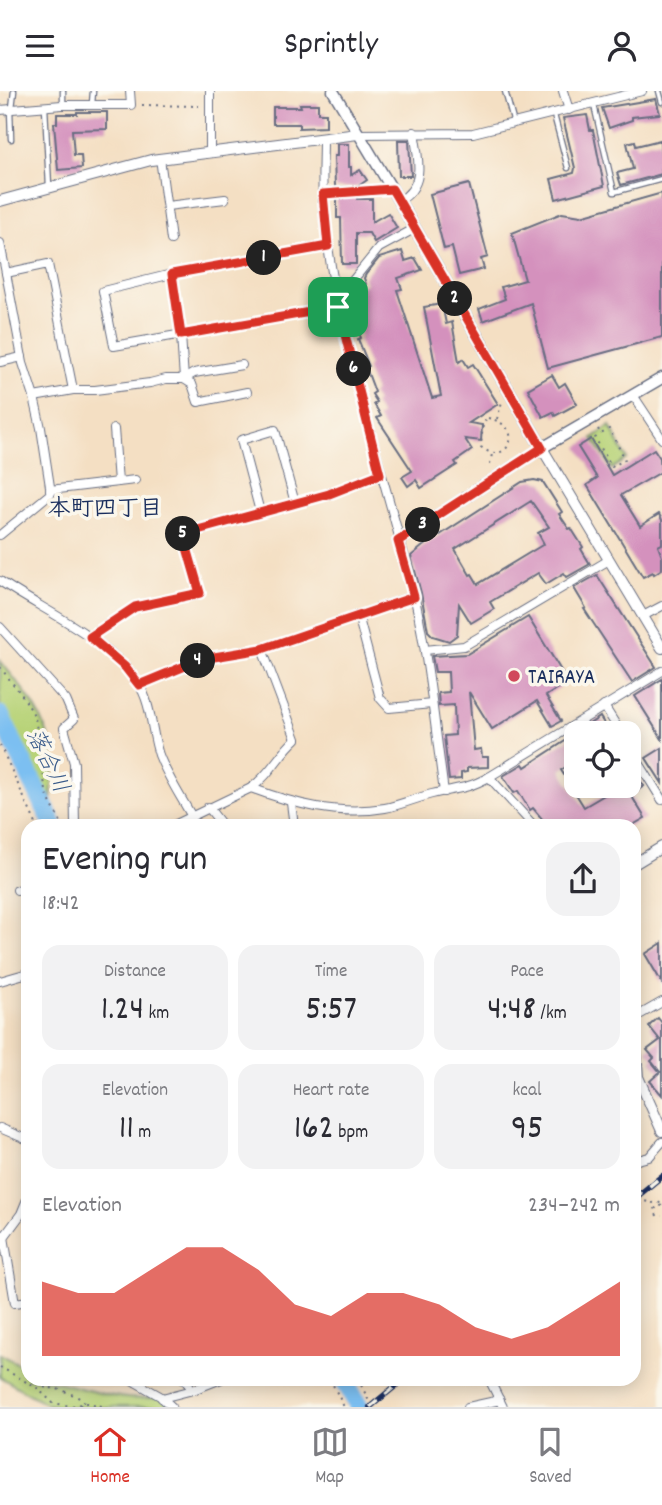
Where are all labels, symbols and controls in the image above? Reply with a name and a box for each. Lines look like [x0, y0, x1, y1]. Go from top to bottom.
text: Sprintly [284, 23, 378, 69]
icon: menu [21, 27, 59, 65]
icon: person [603, 27, 641, 65]
pin: 1 [246, 241, 282, 275]
text: 1 [261, 244, 266, 271]
pin [308, 277, 368, 337]
pin: 2 [438, 281, 472, 317]
text: 2 [450, 285, 459, 312]
icon: arrive [319, 288, 357, 326]
pin: 6 [336, 351, 372, 387]
text: 6 [349, 355, 358, 382]
district label: 本町四丁目 [48, 494, 163, 527]
pin: 3 [406, 507, 440, 543]
text: 3 [418, 511, 427, 538]
pin: 5 [166, 517, 200, 551]
text: 5 [178, 520, 187, 547]
pin: 4 [180, 643, 216, 679]
text: 4 [194, 647, 201, 674]
place label: TAIRAYA [528, 664, 595, 694]
marker: TAIRAYA [506, 668, 522, 684]
map controls [564, 721, 641, 798]
button: locate [564, 721, 641, 798]
water label: 落合川 [16, 723, 76, 800]
text: Evening run [42, 834, 207, 889]
button: share [546, 842, 620, 916]
text: 18:42 [42, 888, 80, 921]
text: Distance [104, 959, 166, 986]
text: Time [315, 959, 347, 986]
text: Pace [510, 959, 544, 986]
text: 1.24 [101, 986, 144, 1036]
text: 5:57 [305, 986, 357, 1036]
text: 4:48 [487, 986, 536, 1036]
text: km [144, 1001, 169, 1028]
text: /km [536, 1001, 567, 1028]
text: Elevation [102, 1078, 168, 1105]
text: Heart rate [293, 1078, 369, 1105]
text: kcal [513, 1078, 541, 1105]
text: 11 [119, 1105, 134, 1155]
text: 162 [294, 1105, 334, 1155]
text: 95 [511, 1105, 543, 1155]
text: m [134, 1120, 151, 1147]
text: bpm [334, 1120, 368, 1147]
text: Elevation [42, 1190, 122, 1223]
text: 234–242 m [528, 1190, 620, 1223]
tab: Home [90, 1423, 130, 1492]
tab: Map [311, 1423, 349, 1492]
tab: Saved [529, 1423, 572, 1492]

